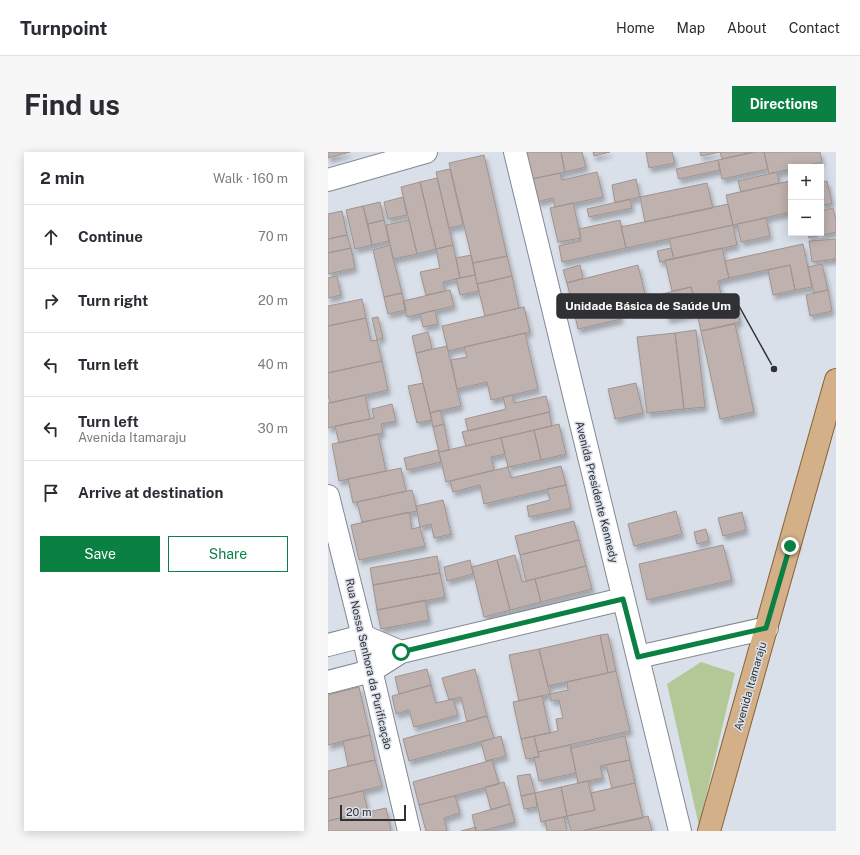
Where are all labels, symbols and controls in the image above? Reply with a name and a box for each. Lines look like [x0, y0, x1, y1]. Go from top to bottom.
text: Turnpoint [20, 17, 107, 39]
text: Home [616, 20, 655, 36]
text: Map [677, 20, 705, 36]
text: About [727, 20, 767, 36]
text: Contact [789, 20, 840, 36]
button: Directions [732, 86, 836, 122]
text: Find us [24, 88, 120, 121]
map controls [788, 164, 824, 236]
button: + [788, 164, 824, 200]
text: 2 min [40, 168, 85, 188]
text: Walk · 160 m [213, 171, 288, 186]
button: − [788, 200, 824, 236]
icon: ahead [40, 226, 62, 248]
text: Continue [78, 228, 143, 245]
text: 70 m [258, 229, 288, 244]
icon: right [40, 290, 62, 312]
text: Turn right [78, 292, 148, 309]
text: 20 m [258, 293, 288, 308]
callout: Unidade Básica de Saúde Um [557, 294, 739, 318]
text: Unidade Básica de Saúde Um [565, 299, 731, 313]
icon: left [40, 354, 62, 376]
text: Turn left [78, 356, 139, 373]
text: 40 m [257, 357, 288, 372]
text: Turn left [78, 413, 139, 430]
icon: left [40, 418, 62, 440]
street label: Avenida Presidente Kennedy [574, 420, 620, 564]
text: 30 m [258, 421, 288, 436]
text: Avenida Itamaraju [78, 430, 186, 445]
icon: arrive [40, 482, 62, 504]
text: Arrive at destination [78, 484, 223, 501]
button: Save [40, 536, 160, 572]
button: Share [168, 536, 288, 572]
route end [781, 537, 799, 555]
street label: Rua Nossa Senhora da Purificação [342, 577, 395, 751]
street label: Avenida Itamaraju [732, 640, 768, 732]
route start [392, 643, 410, 661]
scale bar [340, 803, 406, 822]
text: 20 m [346, 806, 371, 818]

